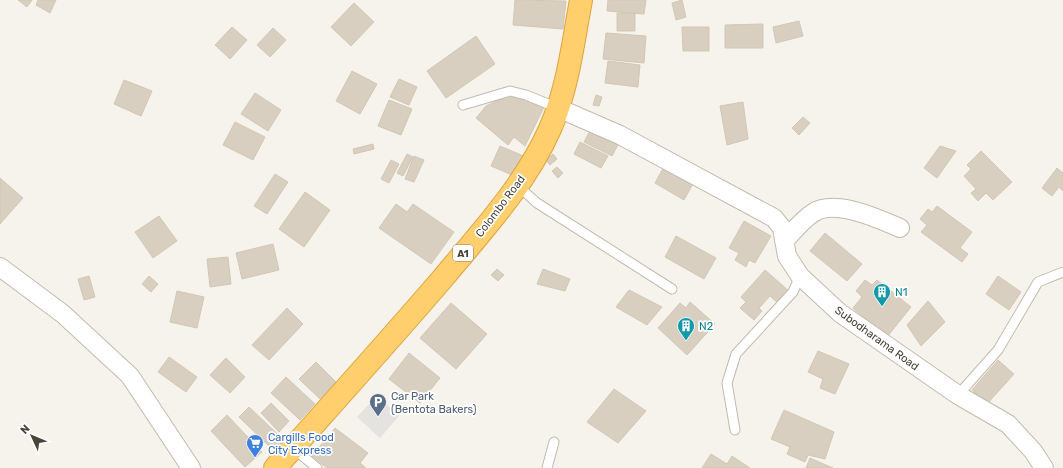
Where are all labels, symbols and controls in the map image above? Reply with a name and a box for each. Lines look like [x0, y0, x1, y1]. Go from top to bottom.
street label: Colombo Road [473, 173, 528, 240]
road number: A1 [453, 245, 473, 261]
building icon: N1 [872, 282, 892, 307]
place label: N1 [895, 286, 907, 299]
street label: Subodharama Road [832, 304, 921, 373]
building icon: N2 [676, 316, 696, 341]
place label: N2 [699, 320, 713, 333]
place label: Car Park (Bentota Bakers) [391, 390, 477, 416]
parking icon: Car Park (Bentota Bakers) [368, 392, 388, 417]
north arrow [12, 416, 52, 456]
text: N [18, 422, 33, 437]
place label: Cargills Food City Express [268, 431, 334, 457]
supermarket icon: Cargills Food City Express [245, 433, 265, 458]

